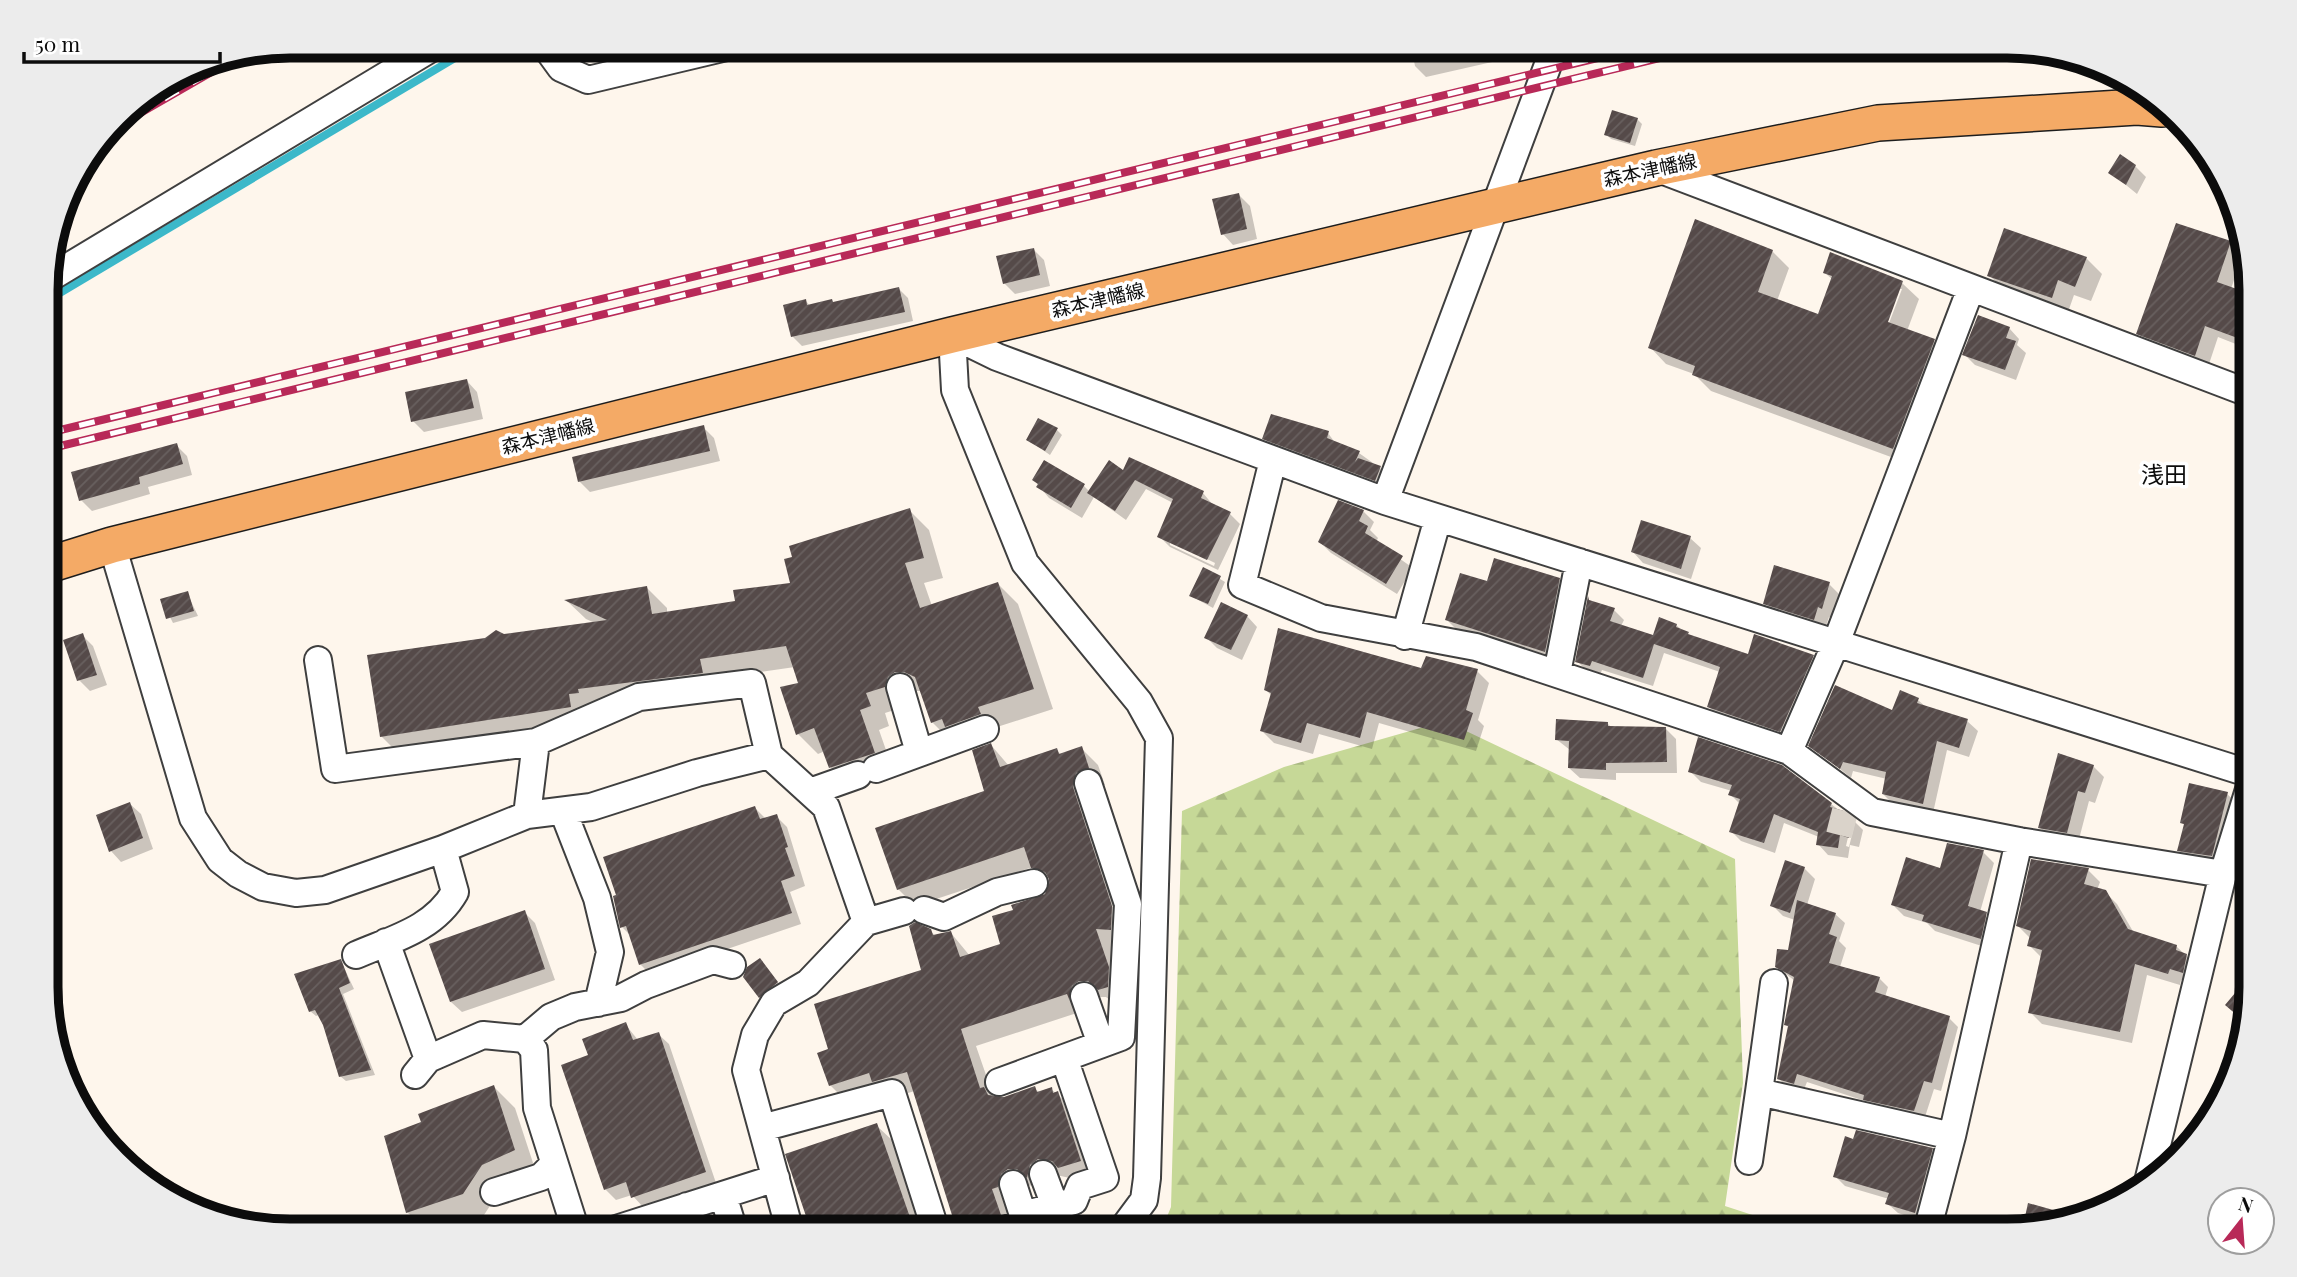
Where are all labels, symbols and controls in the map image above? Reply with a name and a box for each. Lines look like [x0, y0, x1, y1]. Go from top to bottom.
scale bar [24, 21, 220, 65]
text: 50 m [35, 29, 81, 57]
street label: 森本津幡線 [1601, 146, 1699, 192]
street label: 森本津幡線 [1049, 276, 1147, 322]
street label: 森本津幡線 [499, 411, 597, 459]
district label: 浅田 [2141, 458, 2187, 489]
north arrow [2206, 1186, 2276, 1256]
text: N [2236, 1189, 2257, 1218]

